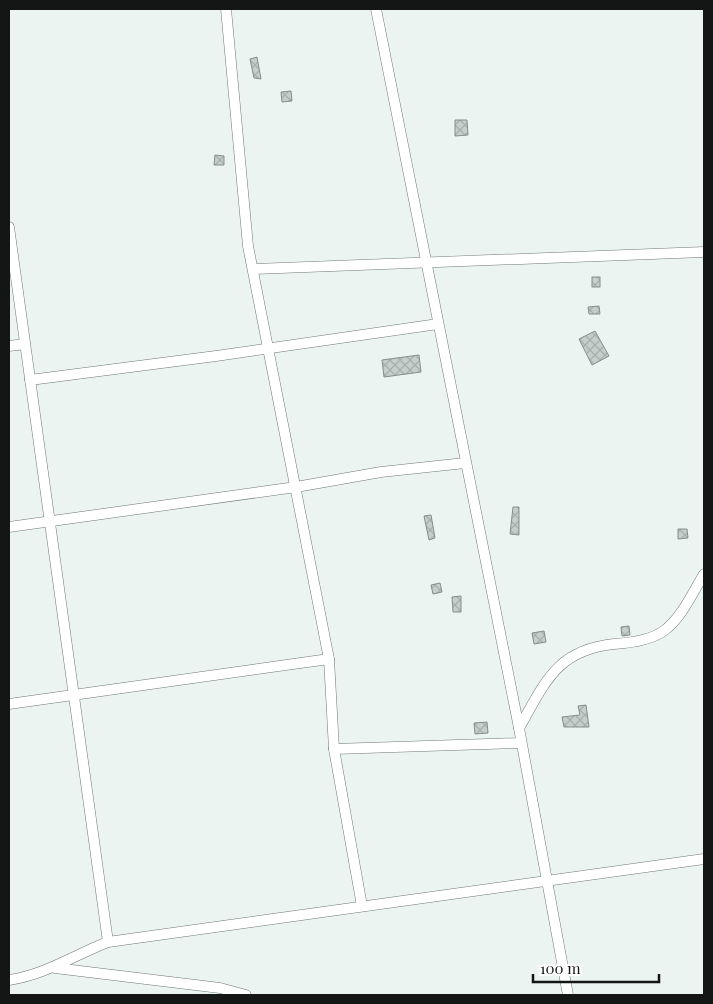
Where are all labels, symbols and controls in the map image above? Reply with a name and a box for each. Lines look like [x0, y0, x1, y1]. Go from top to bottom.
scale bar [533, 952, 659, 984]
text: 100 m [540, 958, 581, 978]

